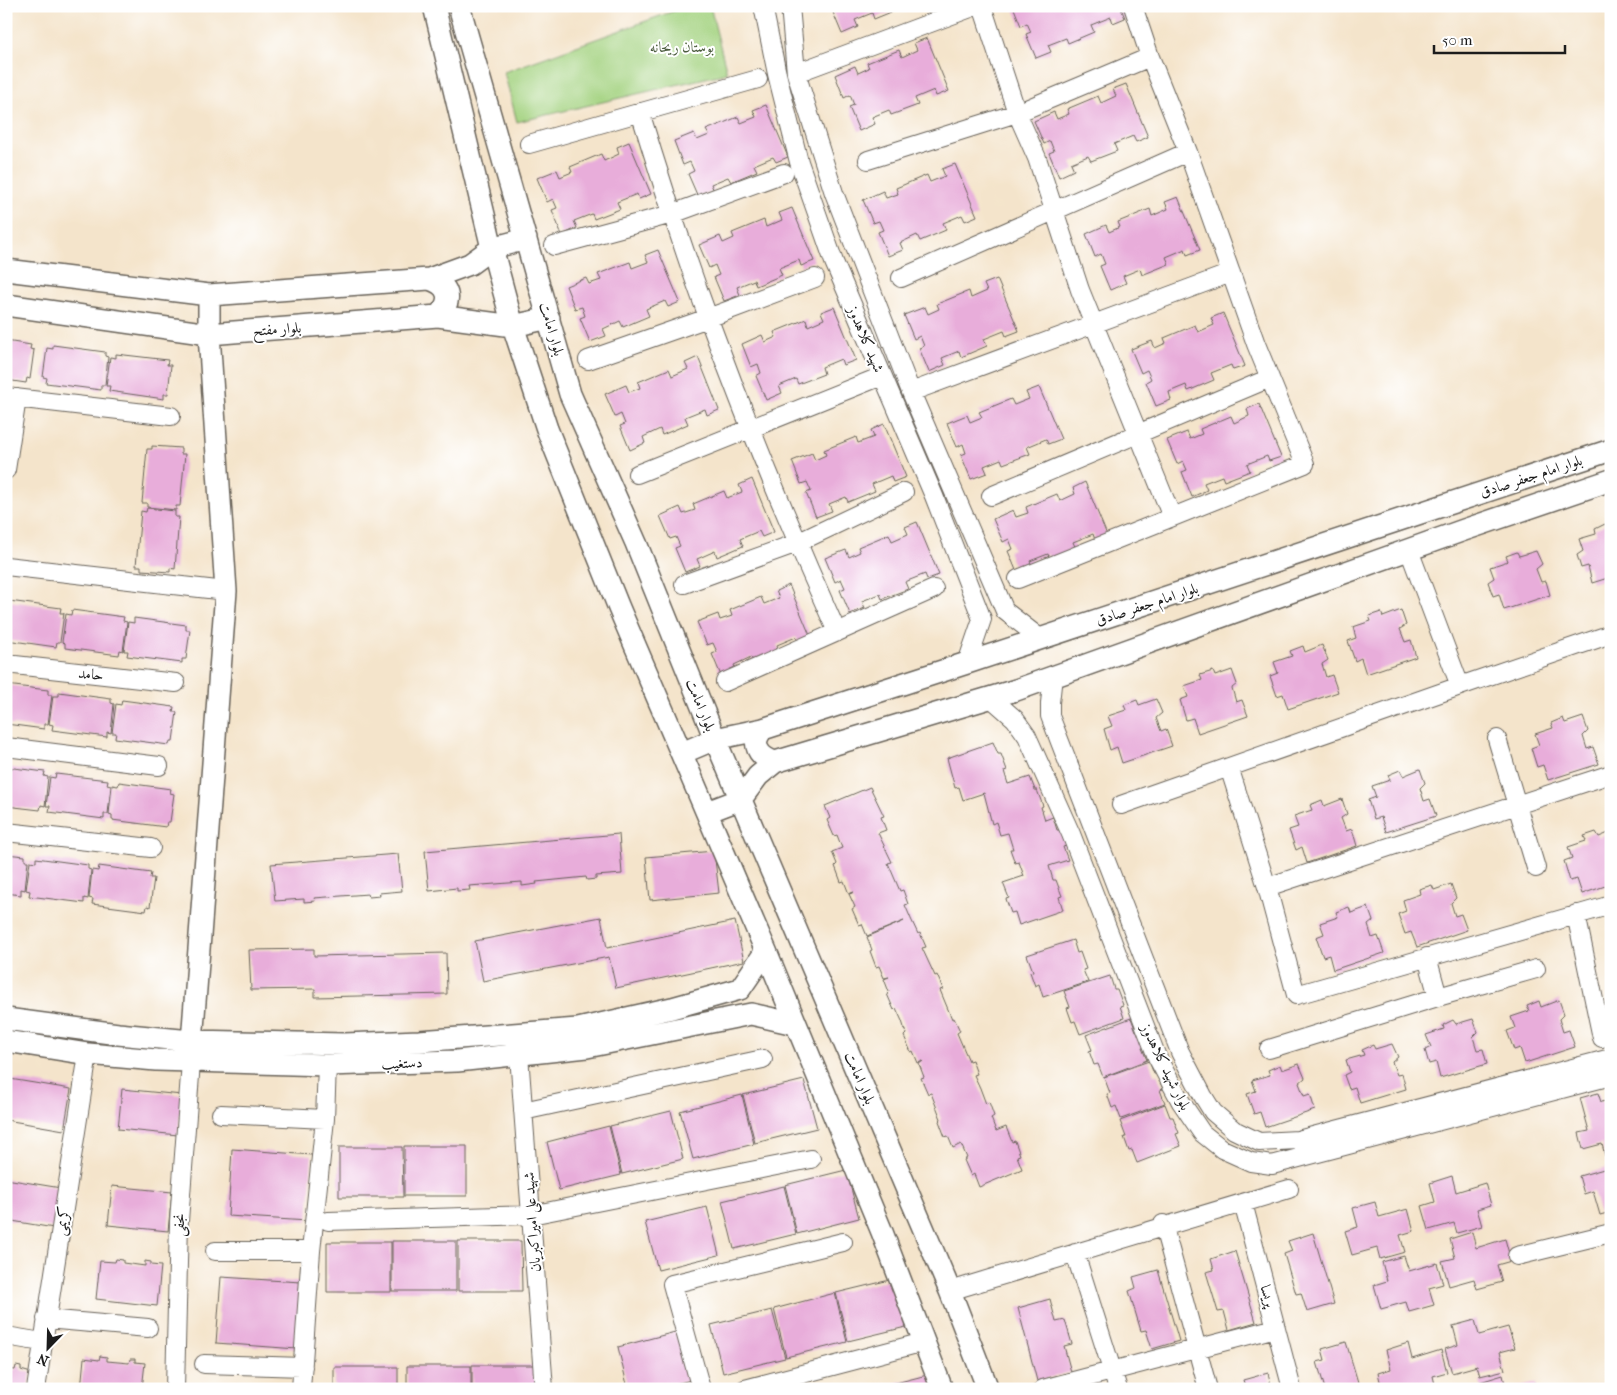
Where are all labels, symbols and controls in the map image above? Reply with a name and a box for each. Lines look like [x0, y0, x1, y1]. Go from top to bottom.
scale bar [1434, 22, 1566, 54]
text: 50 m [1442, 31, 1473, 49]
park label: بوستان ریحانه [650, 38, 714, 56]
street label: بلوار امامت [536, 300, 568, 358]
street label: شهید کلاهدوز [842, 301, 888, 375]
street label: بلوار مفتح [252, 318, 302, 345]
street label: بلوار امام جعفر صادق [1477, 451, 1586, 505]
street label: بلوار امام جعفر صادق [1093, 579, 1202, 633]
street label: حامد [77, 664, 105, 684]
street label: بلوار امامت [682, 676, 720, 734]
street label: بلوار شهید کلاهدوز [1135, 1019, 1195, 1114]
street label: بلوار امامت [841, 1049, 879, 1107]
street label: دستغیب [381, 1053, 423, 1074]
street label: شهید علی امیراکبریان [520, 1171, 546, 1273]
street label: کریمی [51, 1205, 75, 1237]
street label: نجفی [169, 1213, 191, 1237]
street label: پریسا [1255, 1283, 1280, 1311]
north arrow [22, 1322, 72, 1372]
text: N [35, 1349, 51, 1369]

